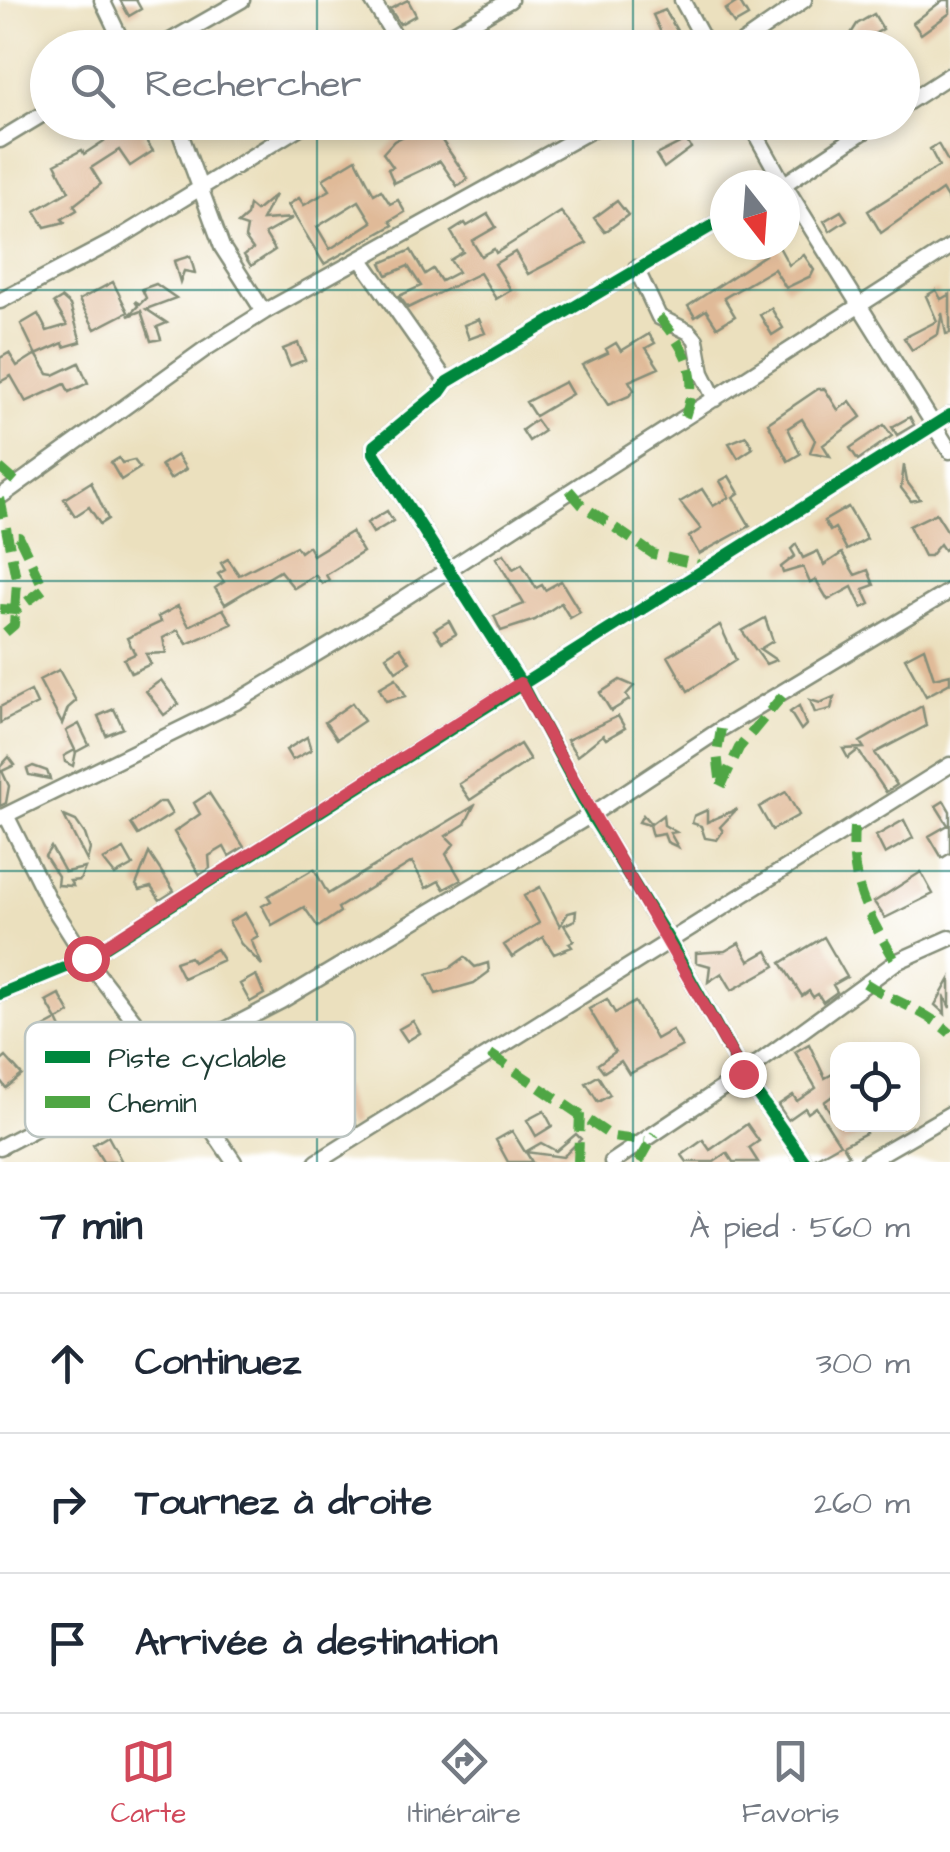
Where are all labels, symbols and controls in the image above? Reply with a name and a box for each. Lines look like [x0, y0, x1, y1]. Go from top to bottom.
search box [30, 30, 920, 140]
icon: search [65, 58, 120, 113]
text: Rechercher [145, 59, 361, 111]
north arrow [710, 170, 800, 260]
route start [64, 936, 110, 982]
legend [25, 1022, 355, 1137]
text: Piste cyclable [108, 1039, 287, 1080]
map controls [830, 1042, 920, 1132]
button: locate [830, 1042, 920, 1132]
route end [721, 1052, 767, 1098]
text: Chemin [108, 1084, 197, 1123]
text: 7 min [40, 1198, 143, 1256]
text: À pied · 560 m [690, 1205, 910, 1250]
icon: ahead [40, 1336, 95, 1391]
text: Continuez [135, 1337, 301, 1389]
text: 300 m [816, 1341, 910, 1386]
icon: right [40, 1476, 95, 1531]
text: Tournez à droite [135, 1477, 432, 1529]
text: 260 m [814, 1481, 910, 1526]
icon: arrive [40, 1616, 95, 1671]
text: Arrivée à destination [135, 1617, 498, 1669]
tab: Carte [110, 1734, 186, 1833]
tab: Itinéraire [407, 1734, 521, 1833]
tab: Favoris [742, 1734, 840, 1833]

